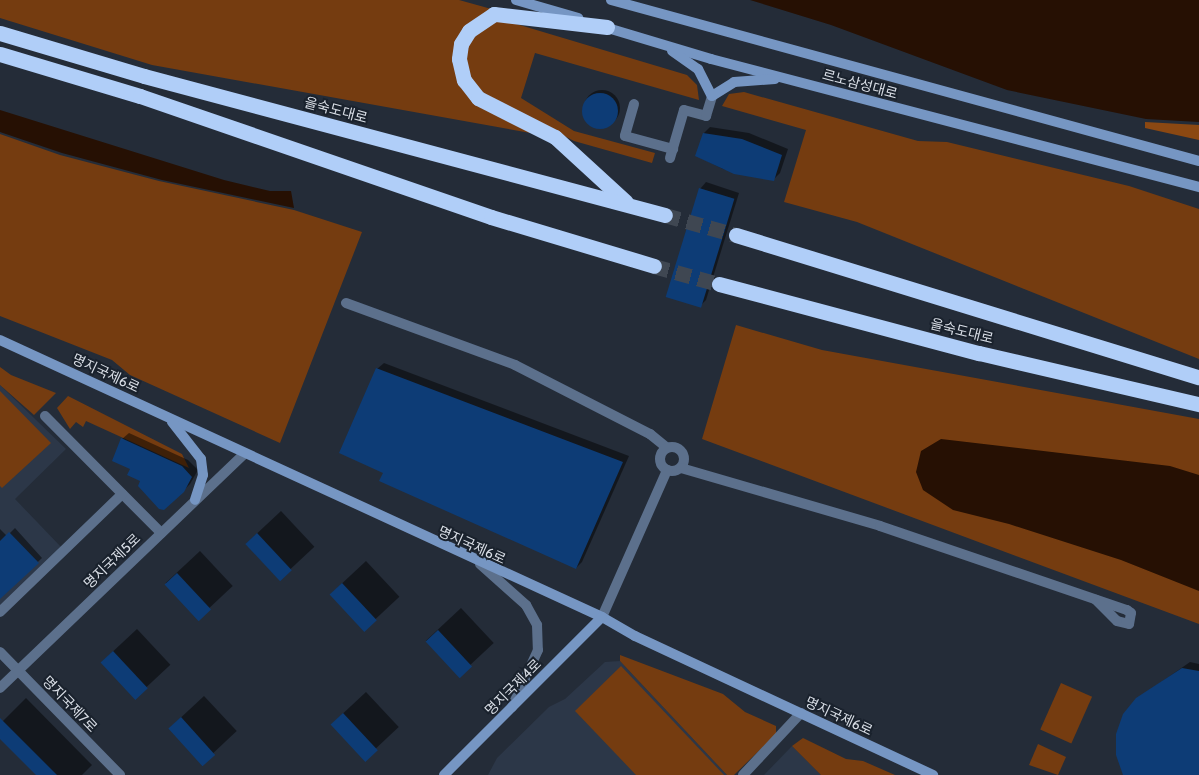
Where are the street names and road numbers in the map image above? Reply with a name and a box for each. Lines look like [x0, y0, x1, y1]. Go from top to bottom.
street label: 르노삼성대로 [821, 66, 899, 102]
street label: 을숙도대로 [303, 94, 369, 126]
street label: 을숙도대로 [929, 315, 995, 347]
street label: 명지국제6로 [70, 350, 142, 396]
street label: 명지국제6로 [436, 523, 508, 567]
street label: 명지국제5로 [80, 530, 144, 592]
street label: 명지국제4로 [481, 655, 545, 719]
street label: 명지국제7로 [39, 672, 101, 736]
street label: 명지국제6로 [803, 693, 875, 739]

